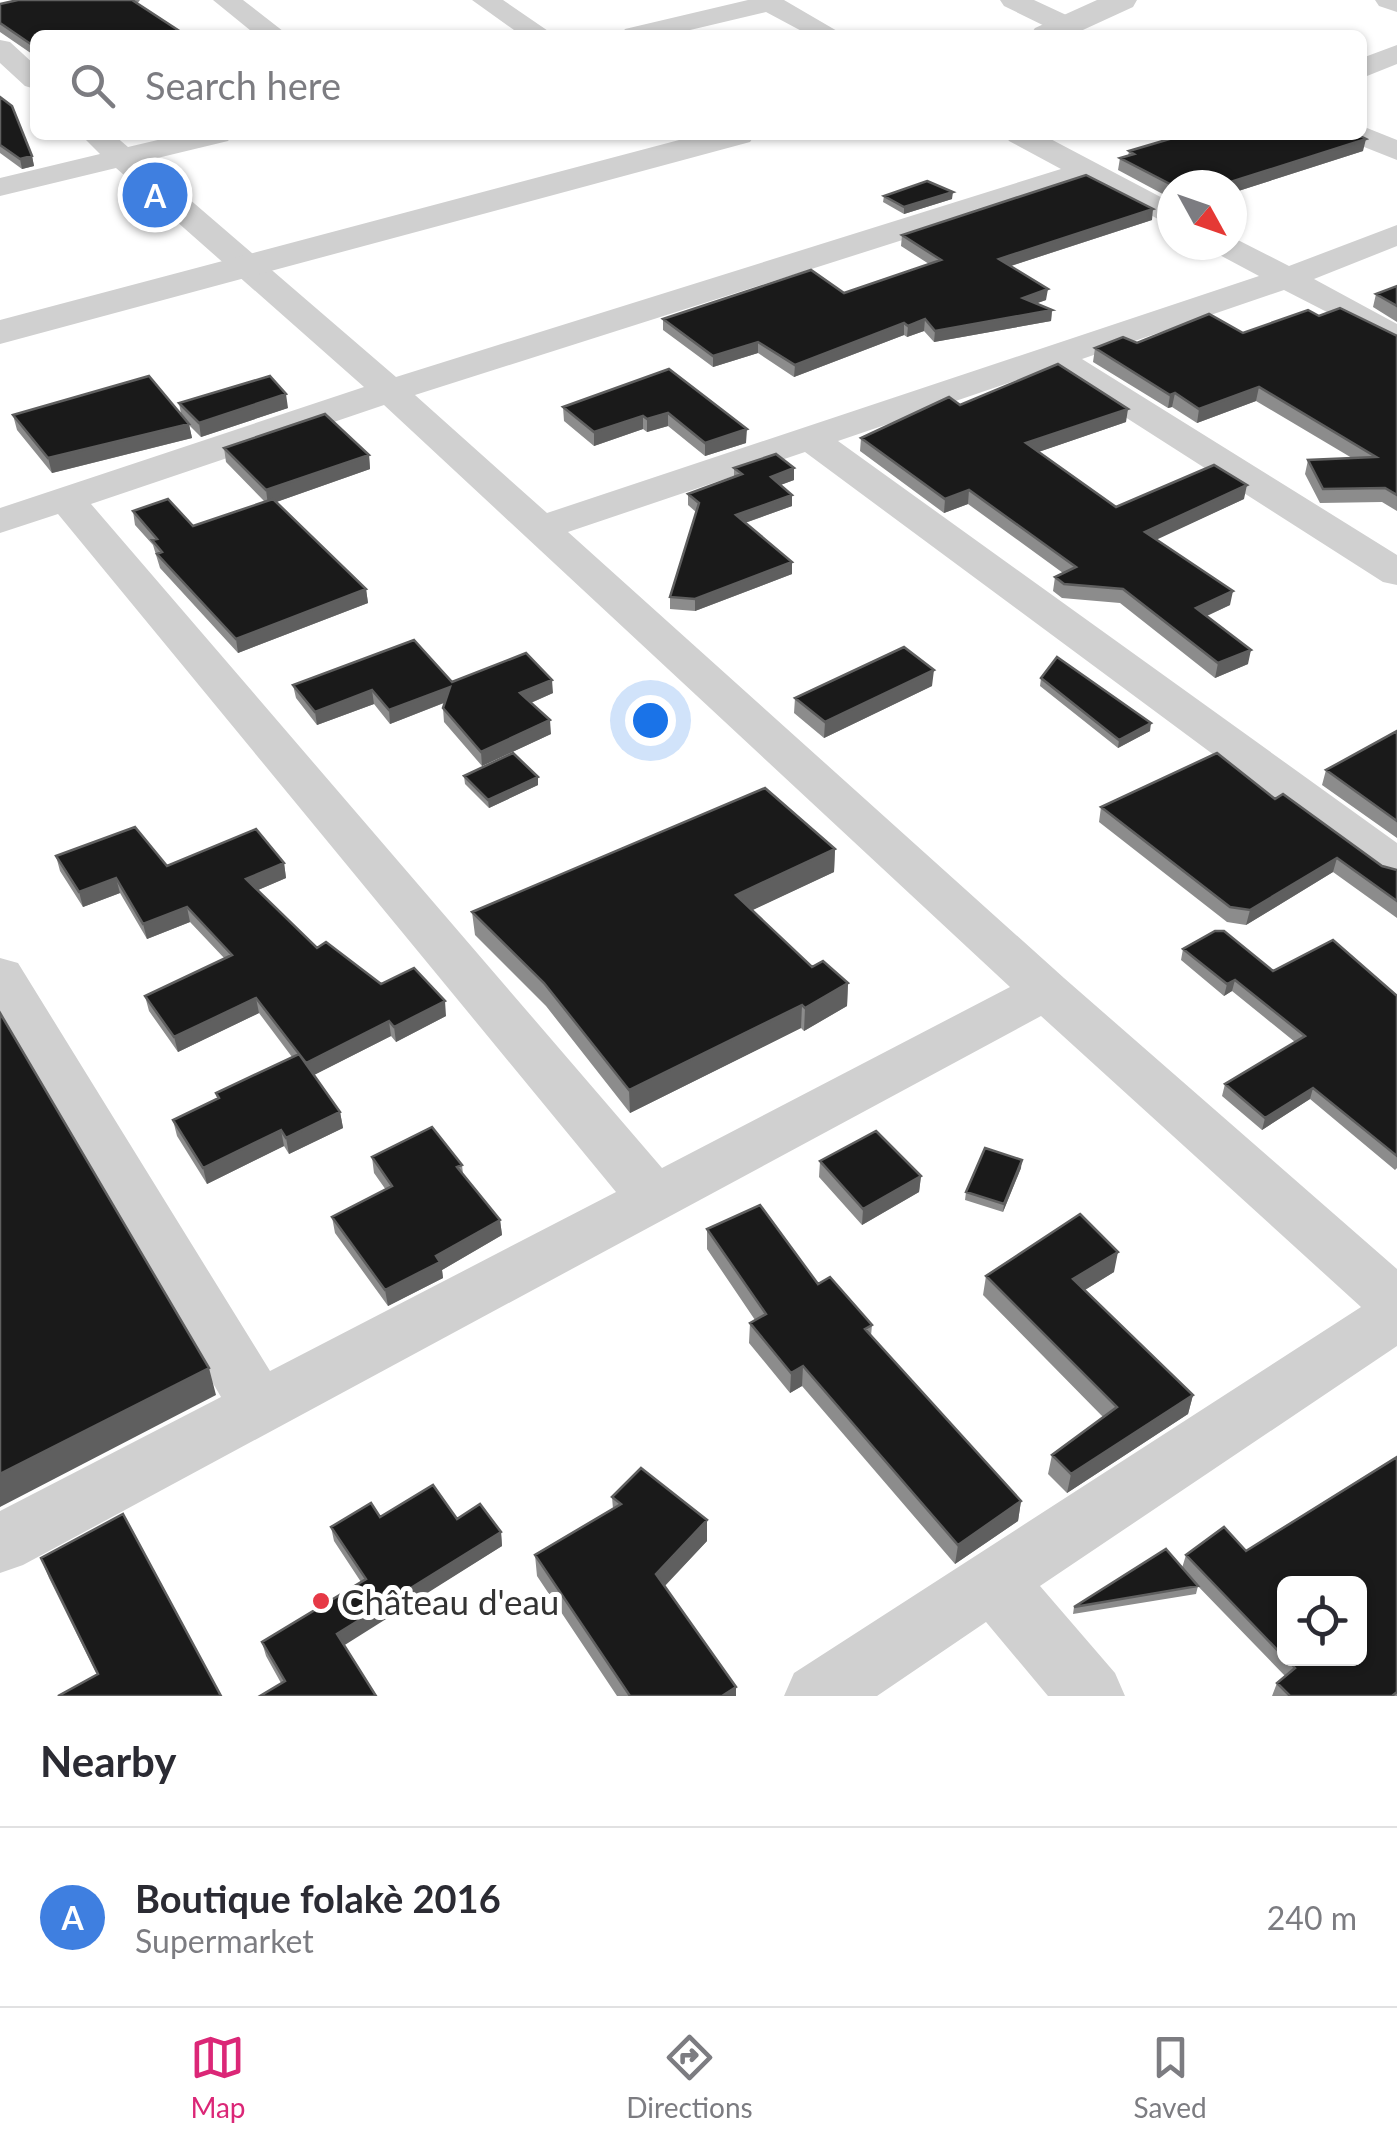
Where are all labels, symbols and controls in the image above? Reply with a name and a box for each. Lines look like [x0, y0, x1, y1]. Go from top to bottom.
search box [30, 30, 1367, 140]
icon: search [65, 58, 120, 113]
text: Search here [145, 62, 341, 108]
pin: A [122, 158, 188, 232]
north arrow [1157, 170, 1247, 260]
your location [625, 695, 676, 746]
map controls [1277, 1576, 1367, 1666]
button: locate [1277, 1576, 1367, 1666]
place label: Château d'eau [341, 1580, 559, 1622]
marker: Château d'eau [310, 1590, 332, 1612]
text: Nearby [40, 1736, 177, 1786]
text: Boutique folakè 2016 [135, 1875, 501, 1921]
text: A [61, 1898, 84, 1937]
text: 240 m [1267, 1898, 1357, 1937]
text: Supermarket [135, 1921, 314, 1960]
tab: Map [190, 2030, 246, 2124]
tab: Directions [626, 2030, 753, 2124]
tab: Saved [1133, 2030, 1207, 2124]

